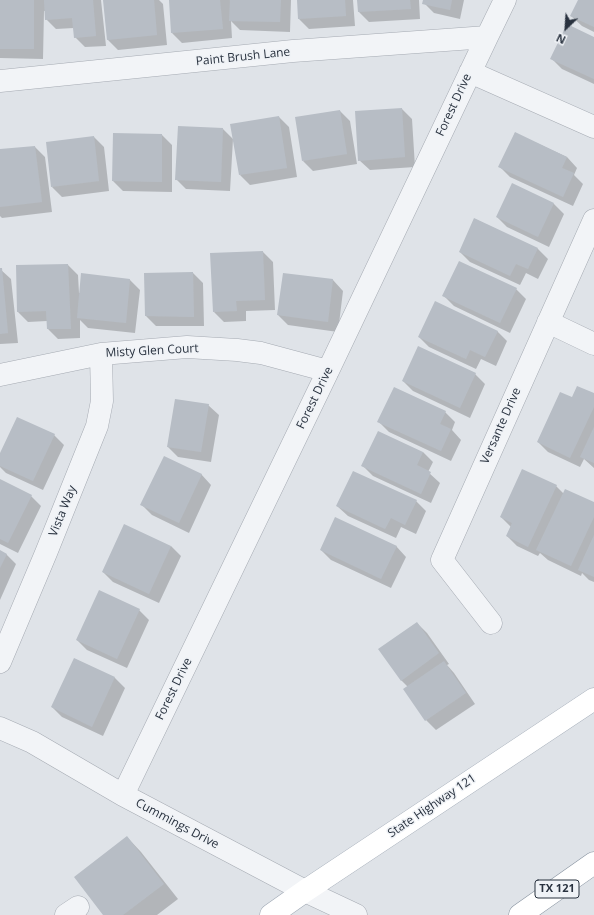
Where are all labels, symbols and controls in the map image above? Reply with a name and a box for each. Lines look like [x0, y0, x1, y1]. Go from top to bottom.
north arrow [546, 8, 586, 48]
text: N [553, 31, 568, 48]
street label: Paint Brush Lane [195, 45, 291, 69]
street label: Forest Drive [433, 71, 475, 139]
street label: Misty Glen Court [105, 341, 199, 361]
street label: Forest Drive [294, 364, 336, 432]
street label: Versante Drive [478, 386, 524, 466]
street label: Vista Way [46, 483, 80, 539]
street label: Forest Drive [153, 655, 195, 723]
street label: State Highway 121 [385, 771, 479, 841]
street label: Cummings Drive [133, 796, 221, 852]
road number: TX 121 [535, 880, 579, 898]

